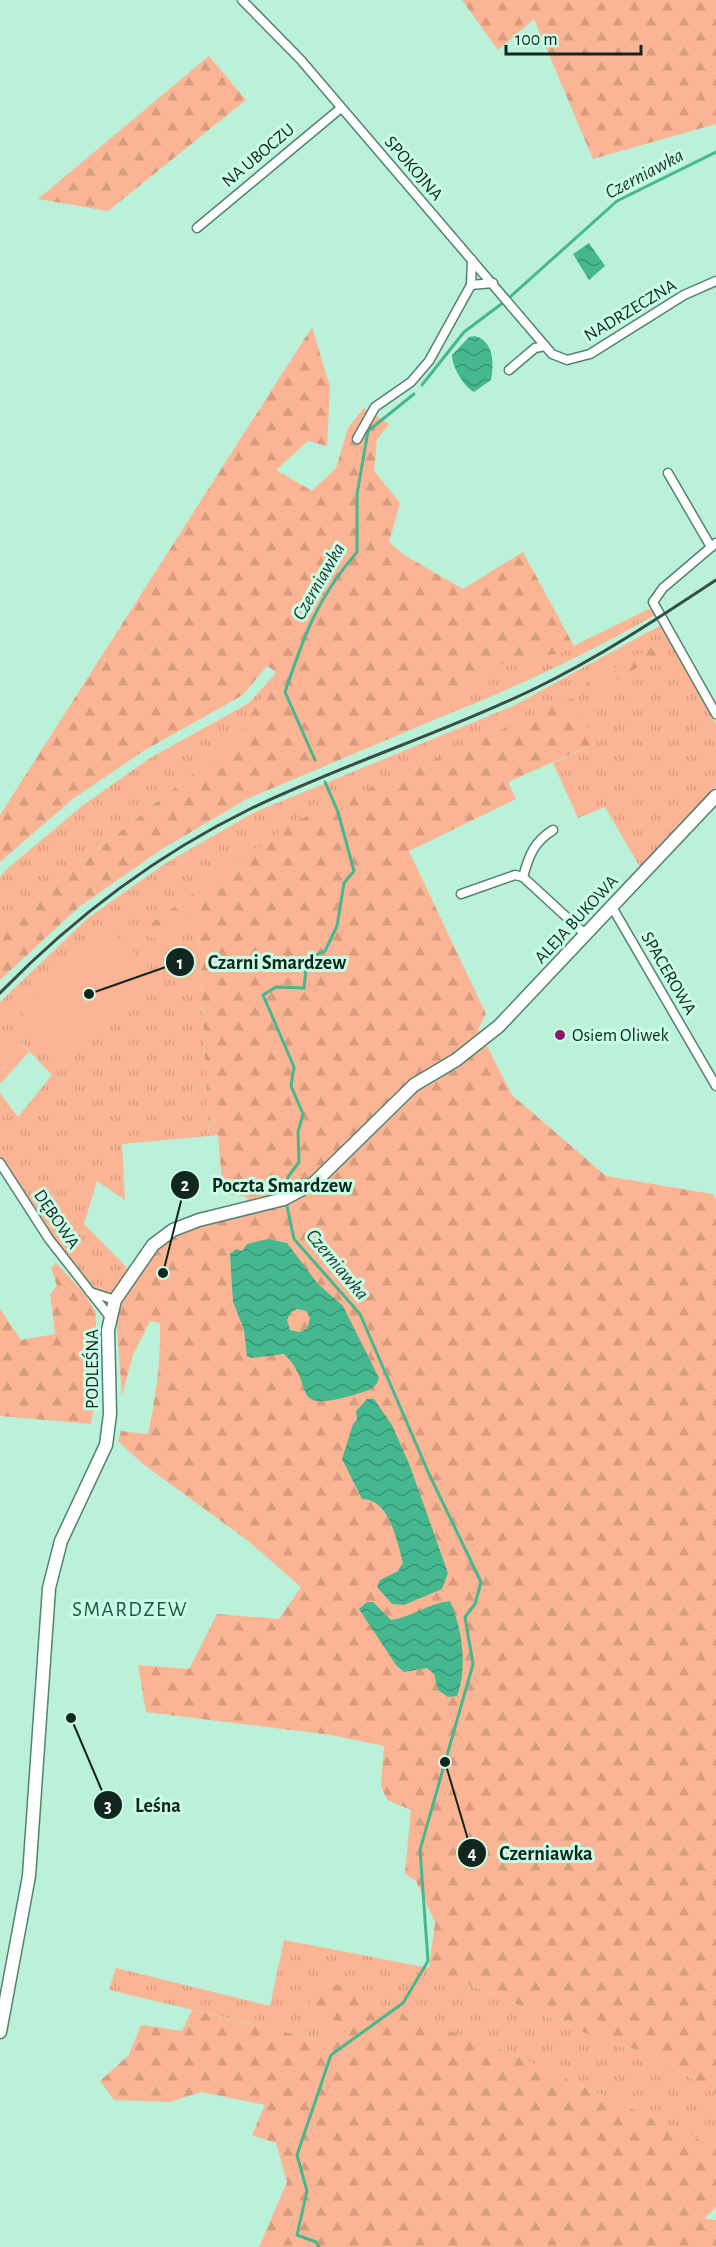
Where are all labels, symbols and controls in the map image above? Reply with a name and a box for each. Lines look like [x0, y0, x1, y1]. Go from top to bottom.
scale bar [506, 18, 641, 56]
text: 100 m [515, 31, 558, 49]
street label: NA UBOCZU [219, 121, 298, 191]
street label: SPOKOJNA [381, 133, 446, 205]
water label: Czerniawka [602, 145, 687, 203]
street label: NADRZECZNA [581, 276, 680, 345]
water label: Czerniawka [289, 540, 349, 623]
street label: ALEJA BUKOWA [532, 872, 622, 967]
street label: SPACEROWA [637, 929, 699, 1018]
callout: Czarni Smardzew [165, 943, 358, 981]
text: Czarni Smardzew [208, 953, 346, 973]
text: 1 [177, 955, 183, 973]
place label: Osiem Oliwek [572, 1027, 670, 1045]
marker: Osiem Oliwek [553, 1028, 567, 1042]
callout: Poczta Smardzew [170, 1166, 364, 1204]
text: Poczta Smardzew [212, 1176, 352, 1196]
text: 2 [181, 1177, 190, 1195]
street label: DĘBOWA [30, 1187, 83, 1253]
water label: Czerniawka [302, 1226, 372, 1304]
street label: PODLEŚNA [81, 1329, 102, 1409]
district label: SMARDZEW [72, 1599, 188, 1620]
callout: Leśna [93, 1786, 193, 1824]
text: Leśna [135, 1796, 181, 1816]
text: 3 [104, 1798, 112, 1816]
callout: Czerniawka [457, 1834, 605, 1872]
text: Czerniawka [499, 1844, 593, 1864]
text: 4 [467, 1845, 477, 1863]

